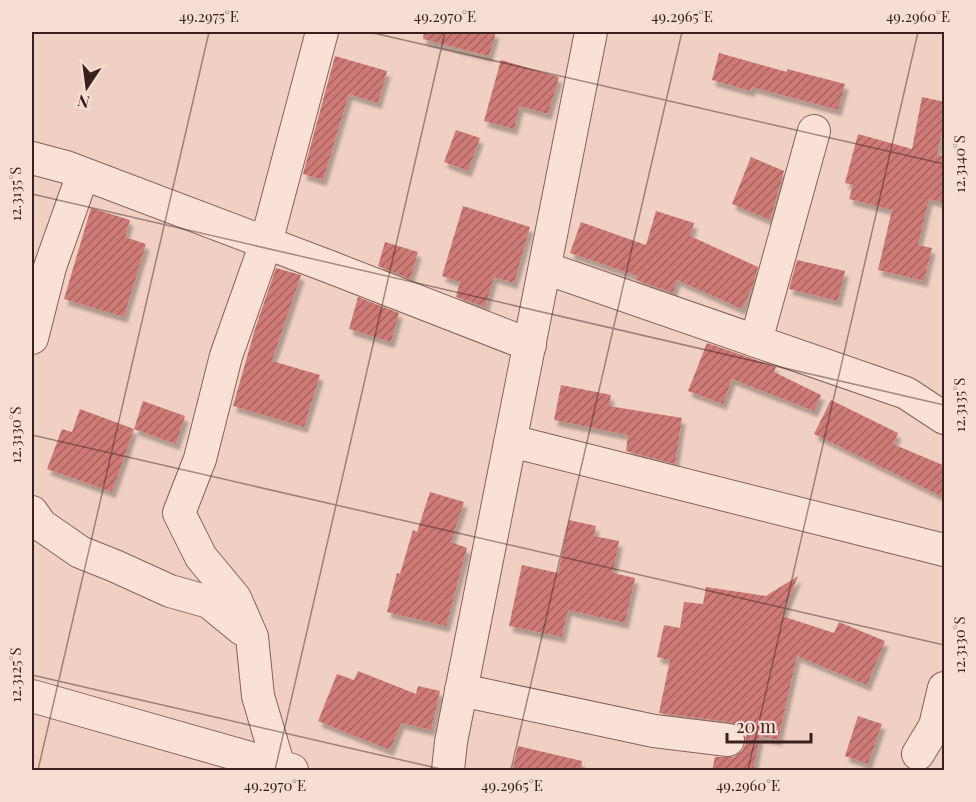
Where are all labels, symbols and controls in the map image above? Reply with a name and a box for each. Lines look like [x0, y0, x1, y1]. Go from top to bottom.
text: 49.2975°E [179, 6, 239, 26]
text: 49.2970°E [414, 6, 476, 26]
text: 49.2965°E [651, 6, 713, 26]
text: 49.2960°E [886, 6, 950, 26]
north arrow [57, 57, 117, 117]
text: N [75, 90, 92, 114]
text: 12.3140°S [949, 135, 969, 193]
text: 12.3135°S [5, 167, 25, 221]
text: 12.3135°S [949, 378, 969, 432]
text: 12.3130°S [5, 407, 25, 463]
text: 12.3130°S [949, 617, 969, 673]
text: 12.3125°S [5, 647, 25, 703]
scale bar [727, 706, 811, 744]
text: 20 m [736, 714, 776, 738]
text: 49.2970°E [244, 775, 306, 795]
text: 49.2965°E [481, 775, 543, 795]
text: 49.2960°E [716, 775, 780, 795]

